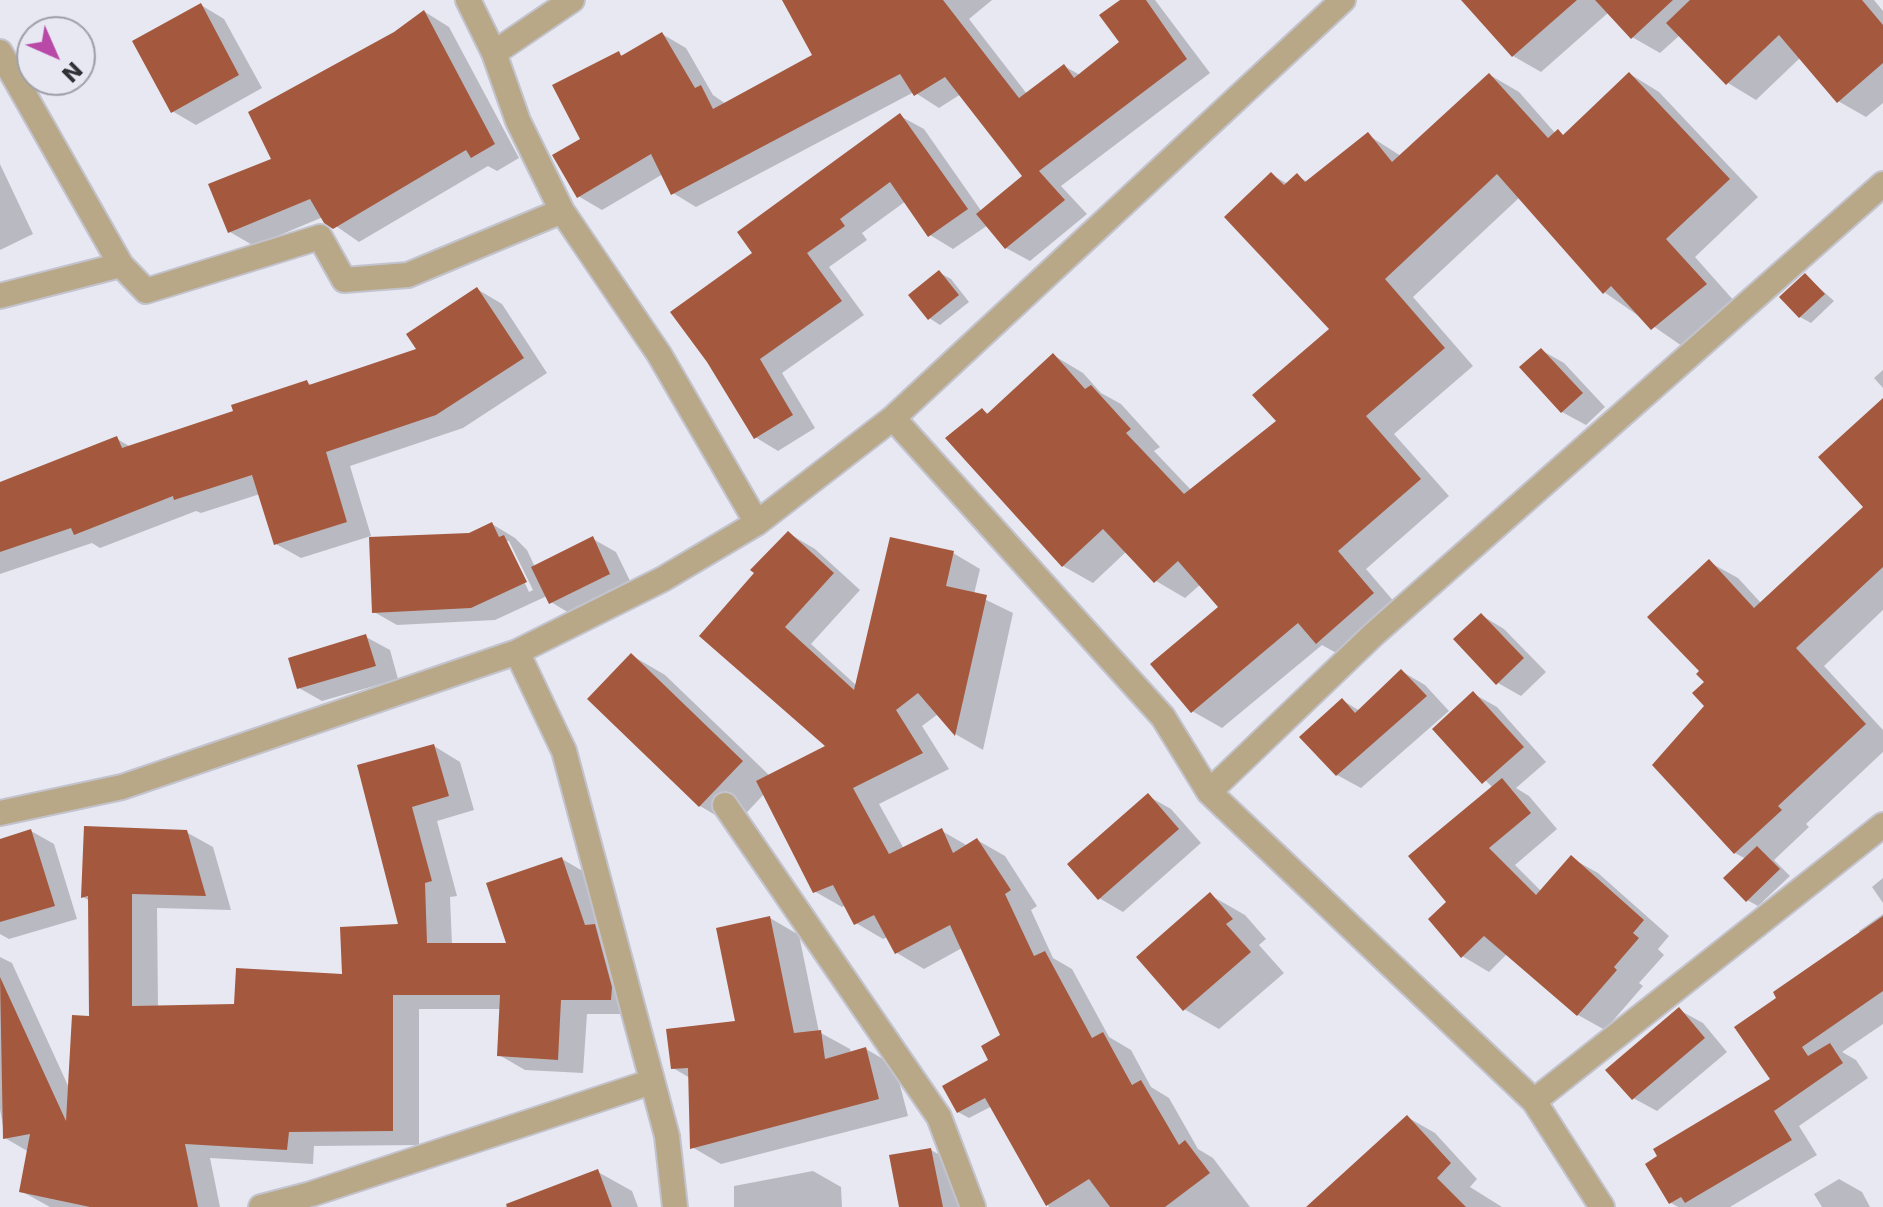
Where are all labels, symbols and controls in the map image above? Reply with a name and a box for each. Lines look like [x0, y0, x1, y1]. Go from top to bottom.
north arrow [16, 16, 96, 96]
text: N [57, 57, 87, 87]

